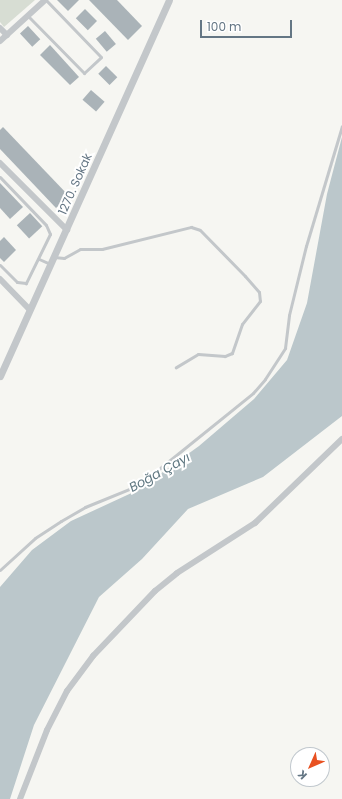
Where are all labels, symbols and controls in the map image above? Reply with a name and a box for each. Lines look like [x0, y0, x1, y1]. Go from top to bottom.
scale bar [202, 12, 294, 38]
text: 100 m [207, 18, 241, 35]
street label: 1270. Sokak [55, 151, 95, 217]
water label: Boğa Çayı [127, 450, 193, 496]
north arrow [290, 747, 330, 787]
text: K [294, 766, 311, 783]

